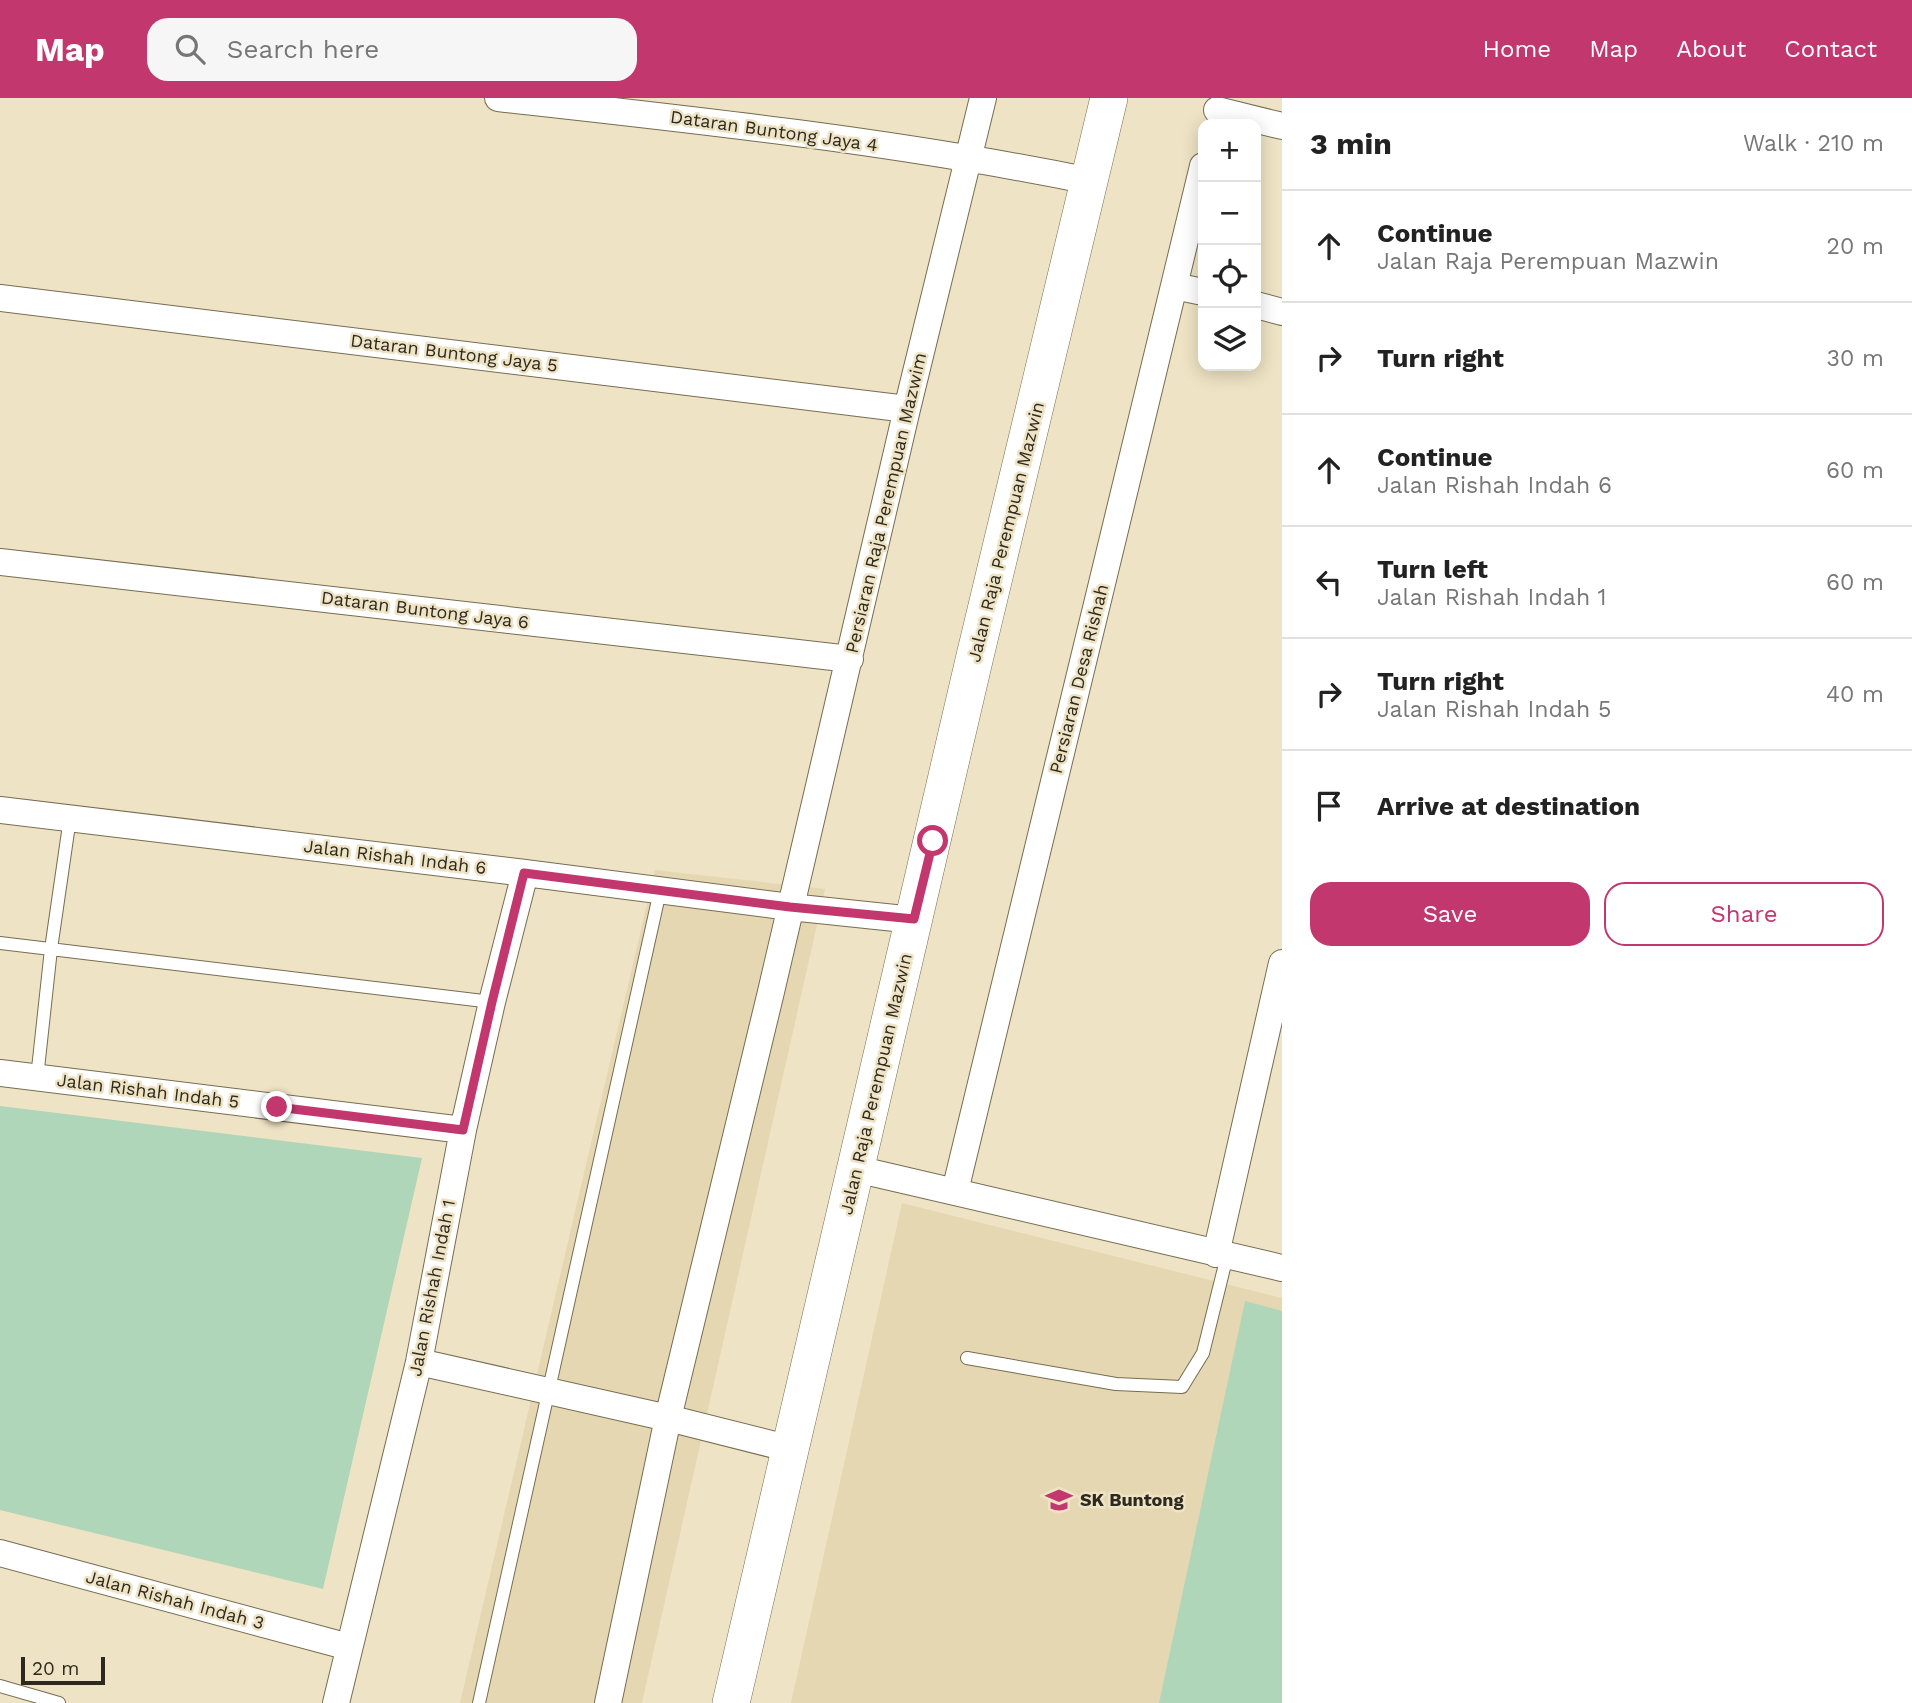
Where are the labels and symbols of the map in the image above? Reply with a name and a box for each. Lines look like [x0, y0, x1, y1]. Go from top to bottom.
street label: Dataran Buntong Jaya 4 [669, 106, 879, 155]
street label: Dataran Buntong Jaya 5 [349, 329, 559, 376]
street label: Persiaran Raja Perempuan Mazwim [841, 351, 930, 655]
street label: Jalan Raja Perempuan Mazwin [963, 400, 1048, 664]
street label: Persiaran Desa Rishah [1045, 582, 1112, 776]
street label: Dataran Buntong Jaya 6 [320, 586, 530, 633]
route start [917, 825, 948, 856]
street label: Jalan Rishah Indah 6 [303, 835, 488, 878]
street label: Jalan Raja Perempuan Mazwin [835, 951, 916, 1217]
street label: Jalan Rishah Indah 5 [56, 1069, 240, 1112]
route end [261, 1091, 292, 1122]
street label: Jalan Rishah Indah 1 [404, 1198, 459, 1378]
school or university icon: SK Buntong [1044, 1485, 1074, 1515]
place label: SK Buntong [1080, 1489, 1185, 1510]
street label: Jalan Rishah Indah 3 [84, 1566, 266, 1633]
scale bar [21, 1654, 105, 1686]

